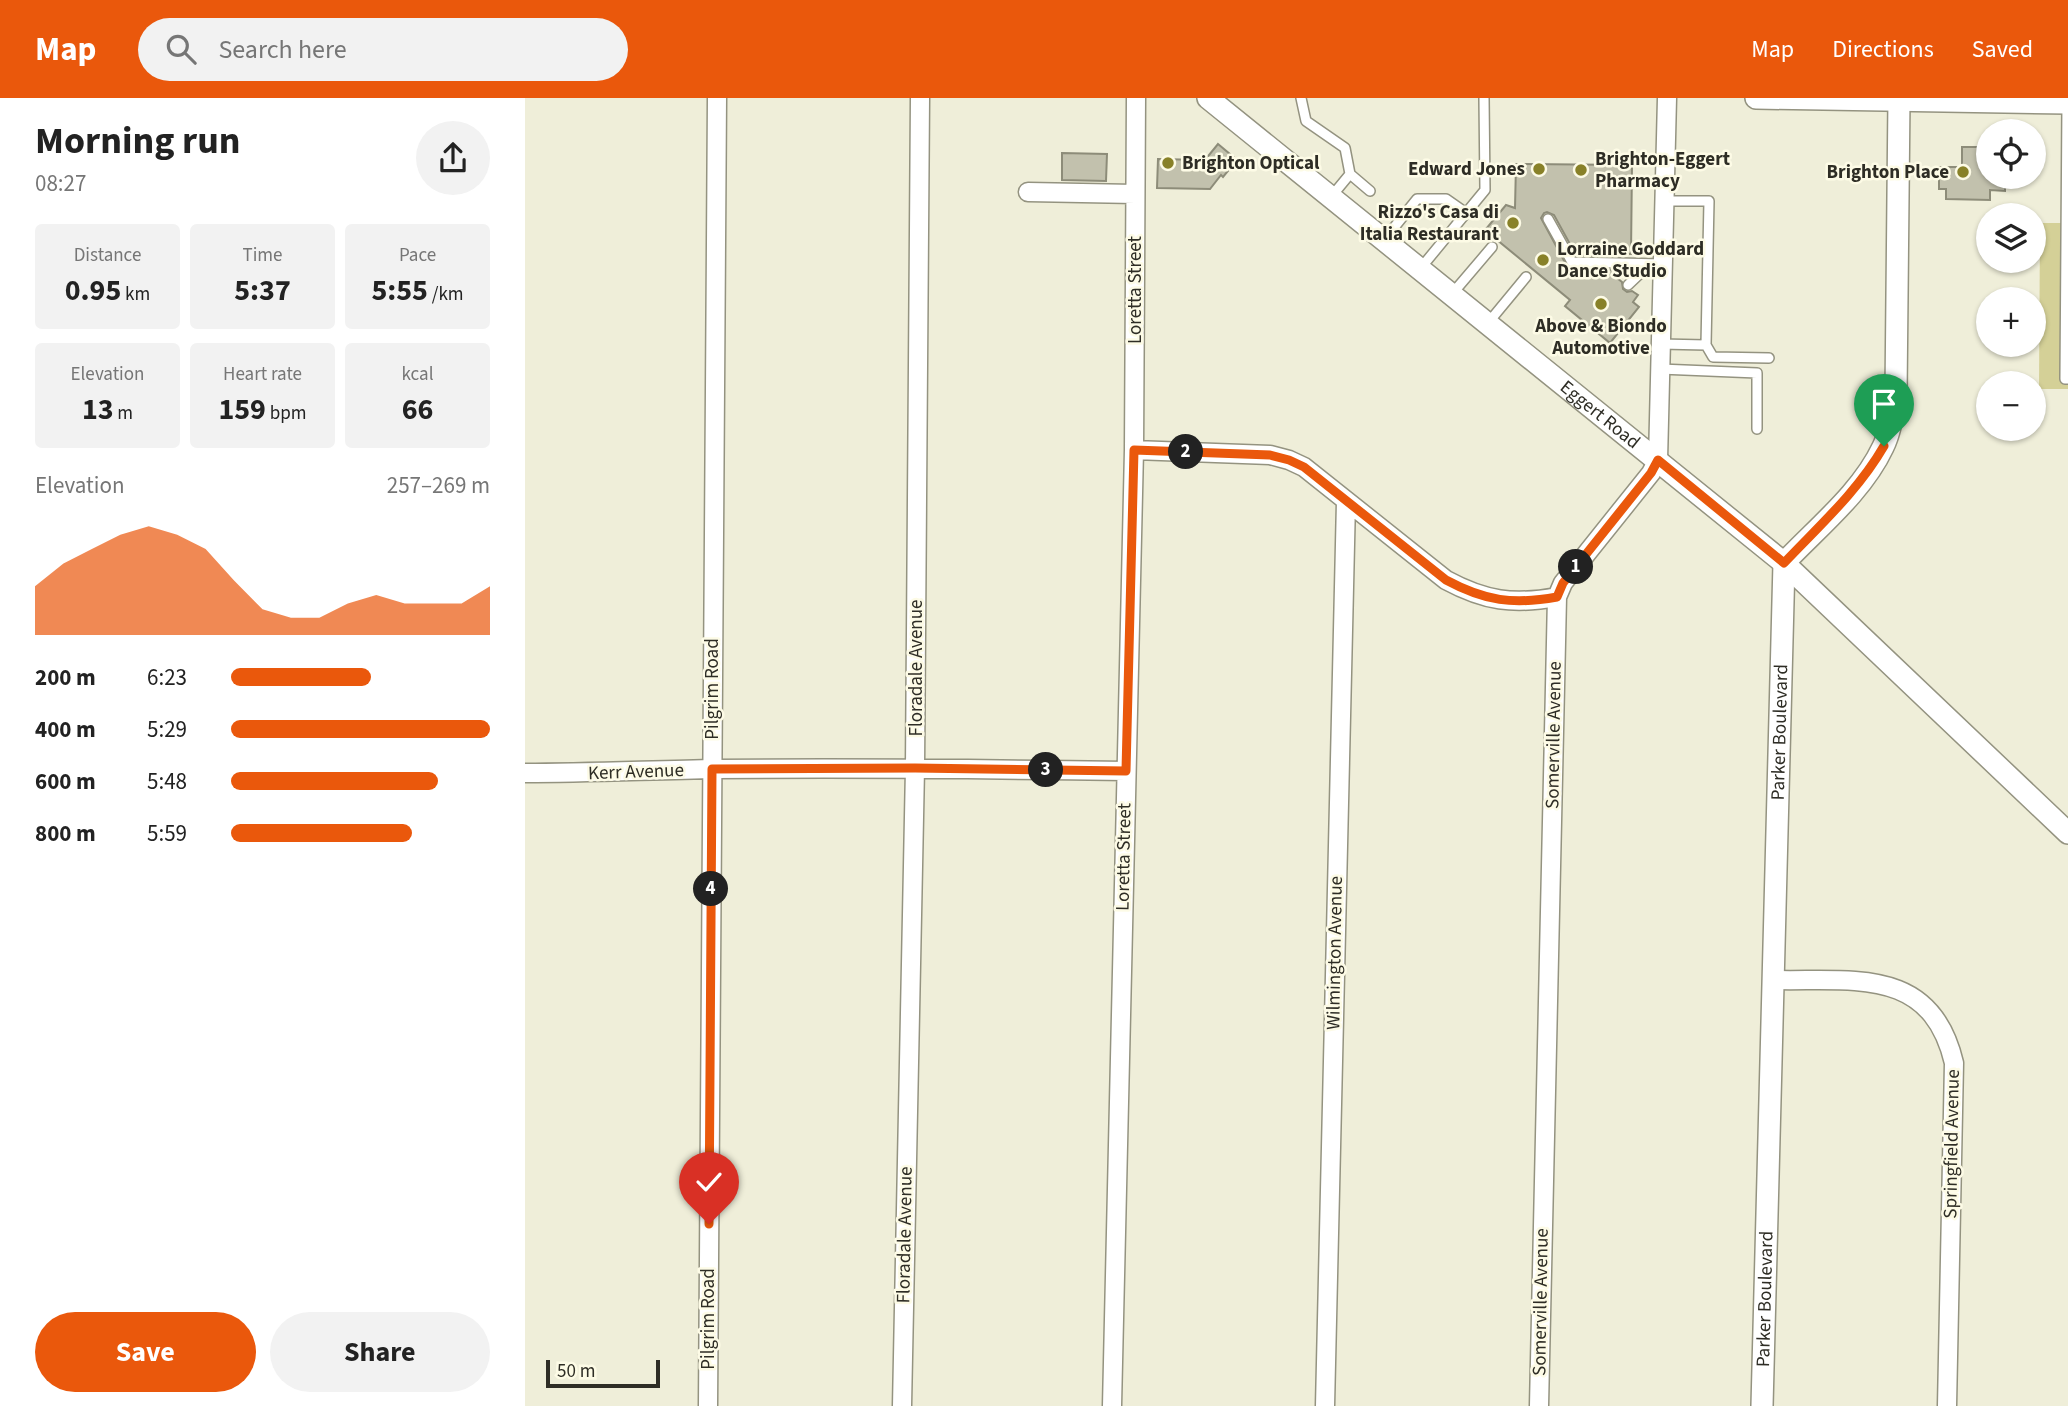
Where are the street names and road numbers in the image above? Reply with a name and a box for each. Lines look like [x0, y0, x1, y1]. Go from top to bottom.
street label: Loretta Street [1122, 235, 1149, 344]
street label: Eggert Road [1554, 374, 1646, 455]
street label: Floradale Avenue [903, 600, 930, 737]
street label: Pilgrim Road [699, 638, 726, 740]
street label: Somerville Avenue [1539, 661, 1569, 809]
street label: Parker Boulevard [1764, 664, 1795, 801]
street label: Kerr Avenue [588, 757, 684, 787]
street label: Loretta Street [1110, 802, 1138, 911]
street label: Wilmington Avenue [1320, 876, 1350, 1030]
street label: Springfield Avenue [1937, 1069, 1967, 1219]
street label: Floradale Avenue [890, 1166, 920, 1304]
street label: Somerville Avenue [1526, 1228, 1556, 1376]
street label: Parker Boulevard [1750, 1231, 1780, 1368]
street label: Pilgrim Road [695, 1268, 722, 1370]

